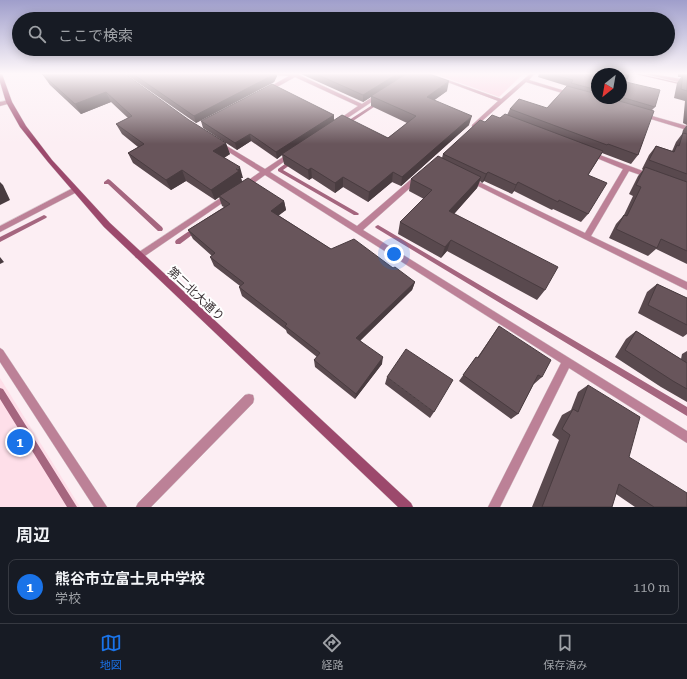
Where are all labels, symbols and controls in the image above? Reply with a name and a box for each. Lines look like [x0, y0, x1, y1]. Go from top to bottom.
search box [12, 12, 675, 56]
icon: search [26, 23, 48, 45]
text: ここで検索 [58, 27, 133, 45]
north arrow [591, 68, 627, 104]
your location [384, 244, 404, 264]
street label: 第二北大通り [165, 264, 227, 324]
pin: 1 [7, 427, 33, 457]
text: 周辺 [16, 525, 50, 545]
text: 熊谷市立富士見中学校 [55, 570, 205, 588]
text: 1 [26, 580, 34, 595]
text: 110 m [633, 580, 670, 595]
text: 学校 [55, 591, 81, 606]
tab: 地図 [100, 632, 122, 672]
tab: 経路 [321, 632, 343, 672]
tab: 保存済み [543, 632, 587, 672]

